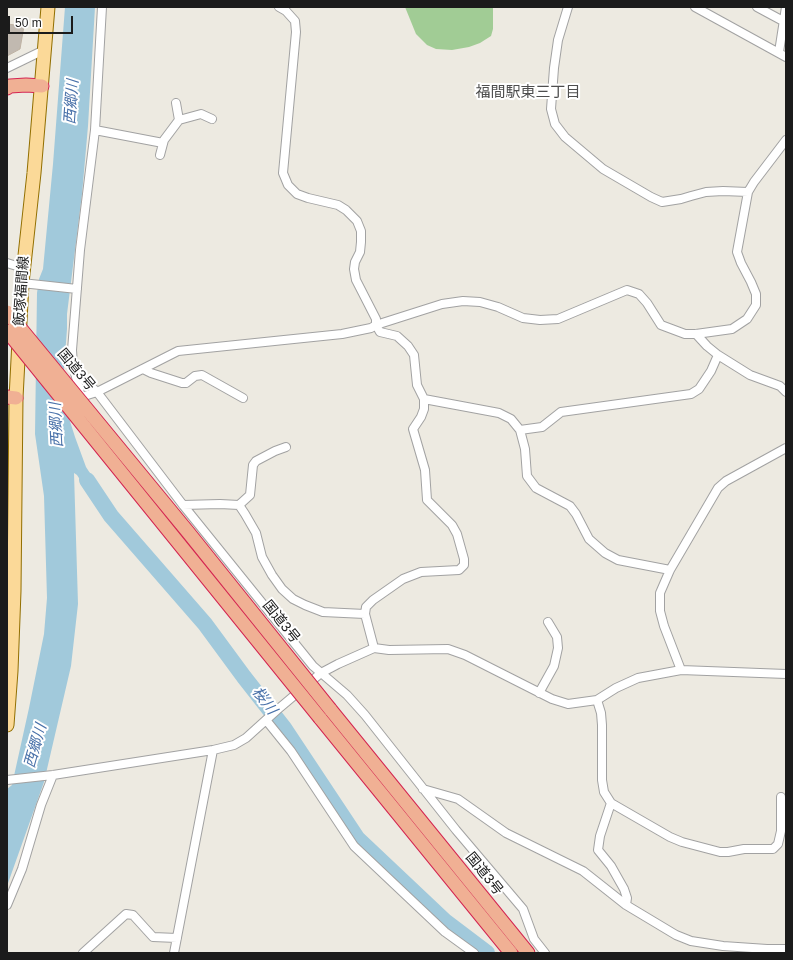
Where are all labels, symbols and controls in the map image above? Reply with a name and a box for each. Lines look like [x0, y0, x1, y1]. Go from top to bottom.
scale bar [10, 8, 75, 34]
text: 50 m [15, 16, 42, 30]
water label: 西郷川 [61, 79, 83, 125]
district label: 福間駅東三丁目 [476, 84, 580, 102]
street label: 飯塚福間線 [11, 255, 33, 327]
street label: 国道3号 [54, 346, 98, 394]
water label: 西郷川 [47, 402, 67, 448]
street label: 国道3号 [259, 597, 303, 647]
water label: 桜川 [248, 684, 280, 718]
water label: 西郷川 [21, 722, 51, 770]
street label: 国道3号 [462, 849, 506, 899]

